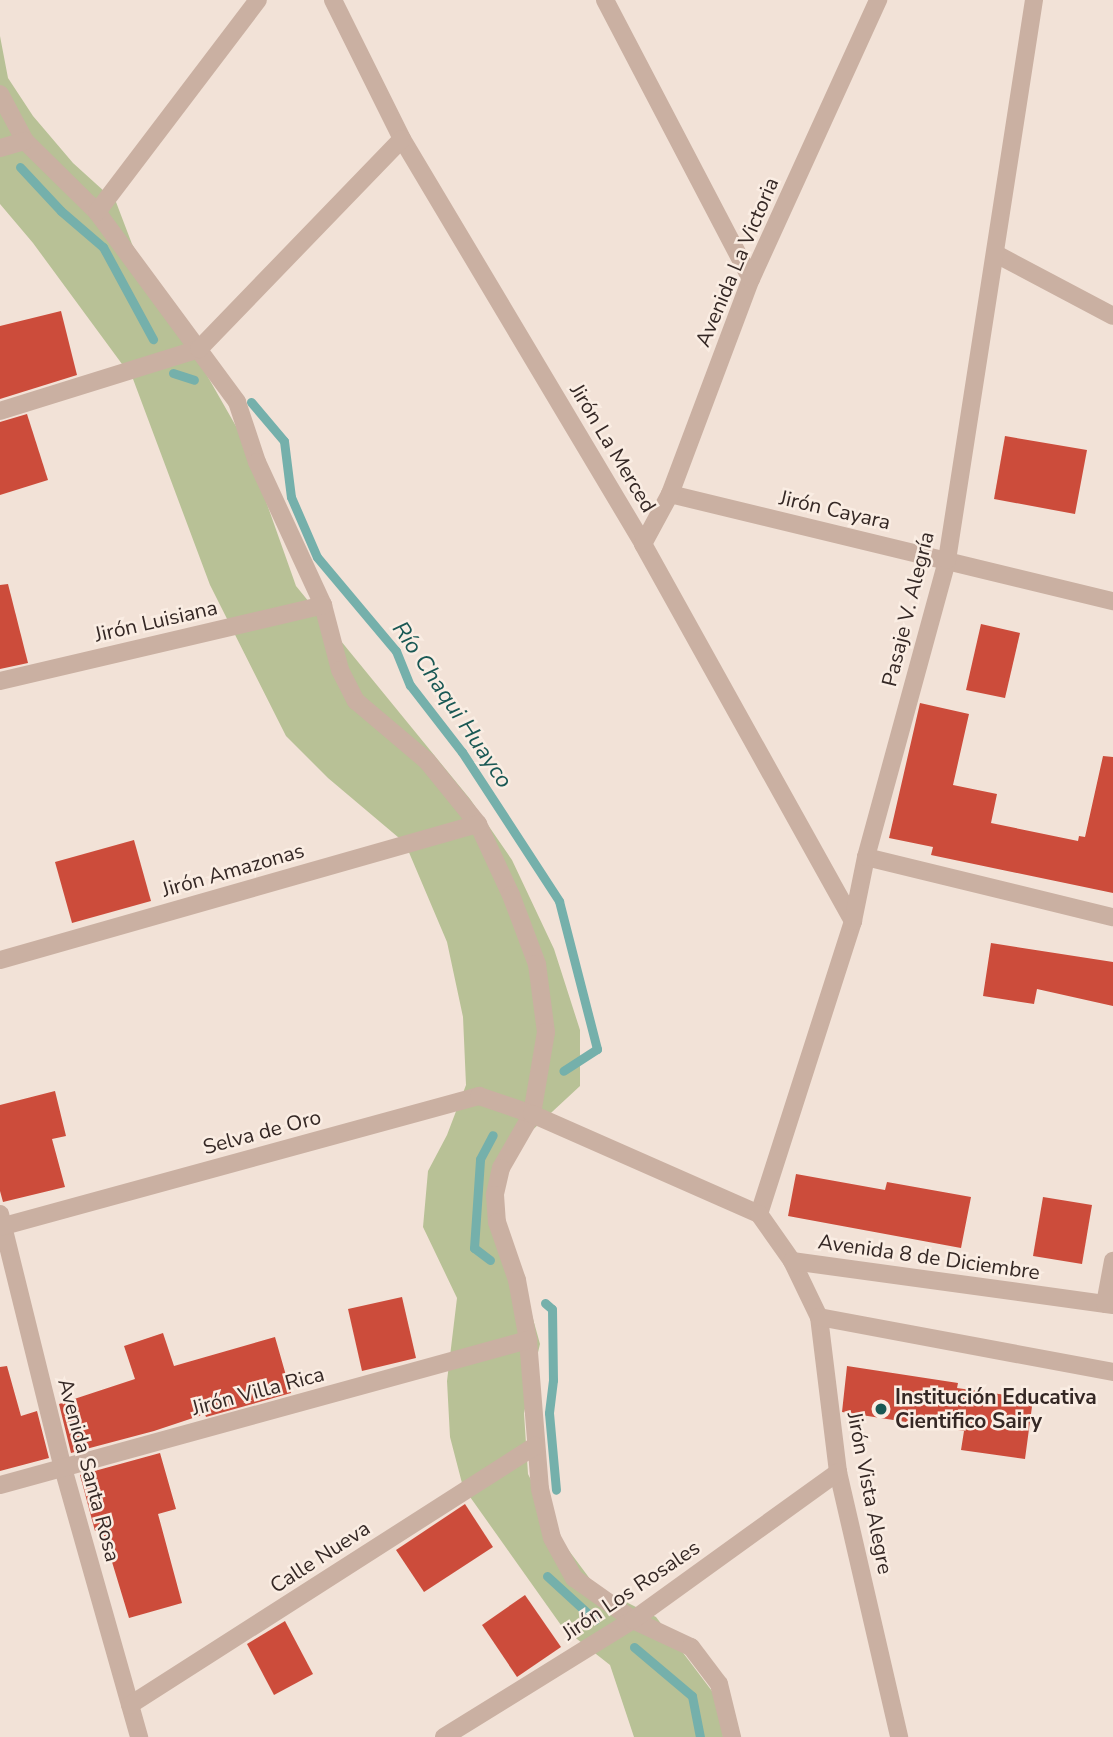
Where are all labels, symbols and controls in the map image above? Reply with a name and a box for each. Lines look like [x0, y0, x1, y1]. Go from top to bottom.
street label: Avenida La Victoria [690, 173, 784, 351]
street label: Jirón La Merced [565, 379, 661, 517]
street label: Jirón Cayara [777, 485, 893, 535]
street label: Pasaje V. Alegría [877, 529, 939, 689]
street label: Jirón Luisiana [92, 595, 220, 647]
water label: Río Chaqui Huayco [386, 616, 518, 794]
street label: Jirón Amazonas [159, 838, 307, 902]
street label: Selva de Oro [200, 1104, 324, 1160]
street label: Avenida 8 de Diciembre [816, 1229, 1042, 1285]
street label: Jirón Villa Rica [189, 1361, 327, 1421]
street label: Avenida Santa Rosa [52, 1376, 126, 1564]
place label: Institución Educativa Cientifico Sairy [895, 1384, 1097, 1434]
marker: Institución Educativa Cientifico Sairy [873, 1401, 889, 1417]
street label: Jirón Vista Alegre [842, 1410, 898, 1576]
street label: Calle Nueva [265, 1515, 375, 1599]
street label: Jirón Los Rosales [557, 1535, 705, 1645]

